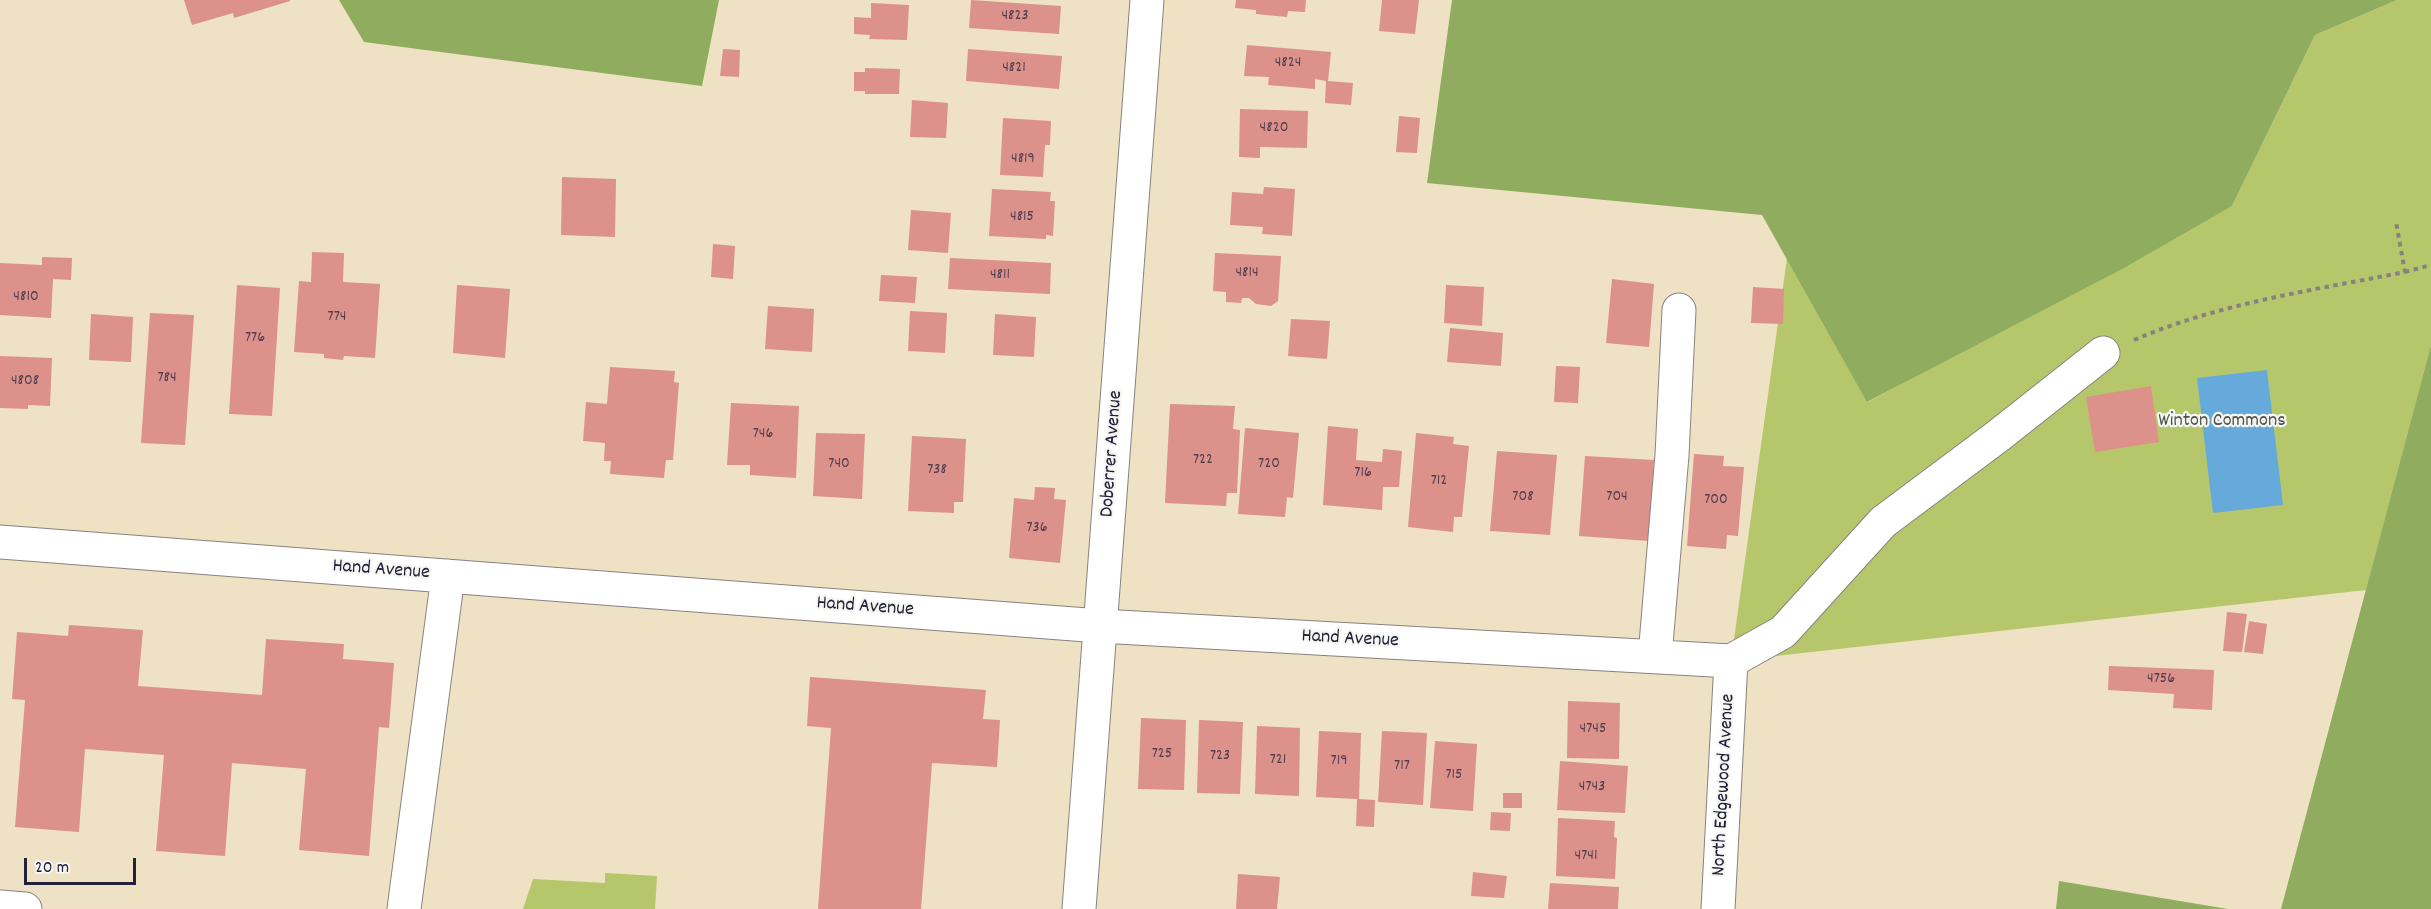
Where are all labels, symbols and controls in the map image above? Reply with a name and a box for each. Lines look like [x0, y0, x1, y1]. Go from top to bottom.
house number: 4823 [1001, 7, 1029, 27]
house number: 4824 [1275, 54, 1301, 74]
house number: 4821 [1002, 59, 1026, 79]
house number: 4820 [1260, 119, 1288, 139]
house number: 4819 [1011, 150, 1035, 170]
house number: 4815 [1010, 208, 1034, 228]
house number: 4814 [1235, 264, 1259, 284]
house number: 4811 [990, 266, 1010, 286]
house number: 4810 [13, 288, 39, 308]
house number: 774 [328, 308, 346, 328]
house number: 776 [245, 329, 265, 349]
house number: 784 [157, 369, 177, 389]
house number: 4808 [11, 372, 39, 392]
street label: Doberrer Avenue [1097, 390, 1129, 518]
park label: Winton Commons [2158, 410, 2286, 434]
house number: 746 [753, 425, 773, 445]
house number: 722 [1193, 451, 1213, 471]
house number: 740 [828, 455, 850, 475]
house number: 720 [1258, 455, 1280, 475]
house number: 738 [927, 461, 947, 481]
house number: 716 [1354, 464, 1372, 484]
house number: 712 [1431, 472, 1447, 492]
house number: 708 [1512, 488, 1534, 508]
house number: 704 [1606, 488, 1628, 508]
house number: 700 [1704, 491, 1728, 511]
house number: 736 [1026, 519, 1048, 539]
street label: Hand Avenue [332, 556, 430, 586]
street label: Hand Avenue [816, 593, 914, 623]
street label: Hand Avenue [1301, 625, 1399, 655]
house number: 4756 [2147, 670, 2175, 690]
street label: North Edgewood Avenue [1708, 693, 1742, 877]
house number: 4745 [1580, 720, 1606, 740]
house number: 725 [1152, 745, 1172, 765]
house number: 723 [1210, 747, 1230, 767]
house number: 721 [1270, 751, 1286, 771]
house number: 719 [1331, 752, 1347, 772]
house number: 717 [1394, 757, 1410, 777]
house number: 715 [1445, 766, 1463, 786]
house number: 4743 [1579, 778, 1605, 798]
scale bar [27, 846, 140, 884]
house number: 4741 [1575, 847, 1597, 867]
text: 20 m [35, 856, 69, 881]

